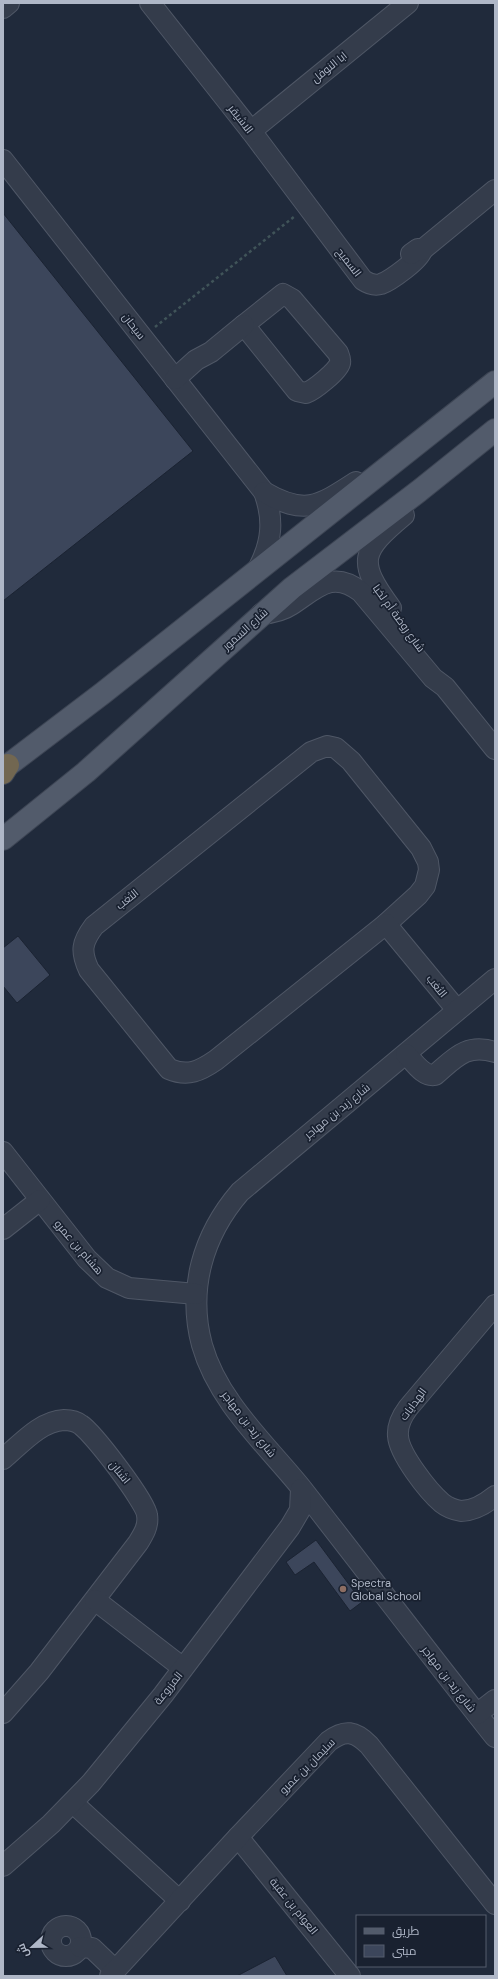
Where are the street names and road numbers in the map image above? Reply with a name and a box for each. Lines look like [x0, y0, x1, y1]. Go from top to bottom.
street label: ابا النوفل [308, 48, 350, 86]
street label: الاشيقر [225, 101, 257, 136]
street label: السميح [333, 245, 365, 280]
street label: سيحان [119, 310, 149, 342]
street label: شارع روضة أم لخبا [369, 581, 428, 655]
street label: شارع السمور [219, 605, 271, 654]
street label: الثغب [113, 886, 141, 912]
street label: الثغب [424, 972, 450, 1000]
street label: شارع زيد بن مهاجر [301, 1080, 373, 1143]
street label: هشام بن عمرو [51, 1217, 107, 1278]
street label: الهدايات [396, 1385, 430, 1423]
street label: شارع زيد بن مهاجر [217, 1387, 279, 1461]
street label: اشنان [106, 1458, 134, 1486]
street label: شارع زيد بن مهاجر [417, 1642, 479, 1716]
street label: المزروعة [151, 1669, 185, 1707]
street label: سليمان بن عمرو [276, 1735, 338, 1797]
street label: العوام بن عقبة [266, 1875, 321, 1938]

